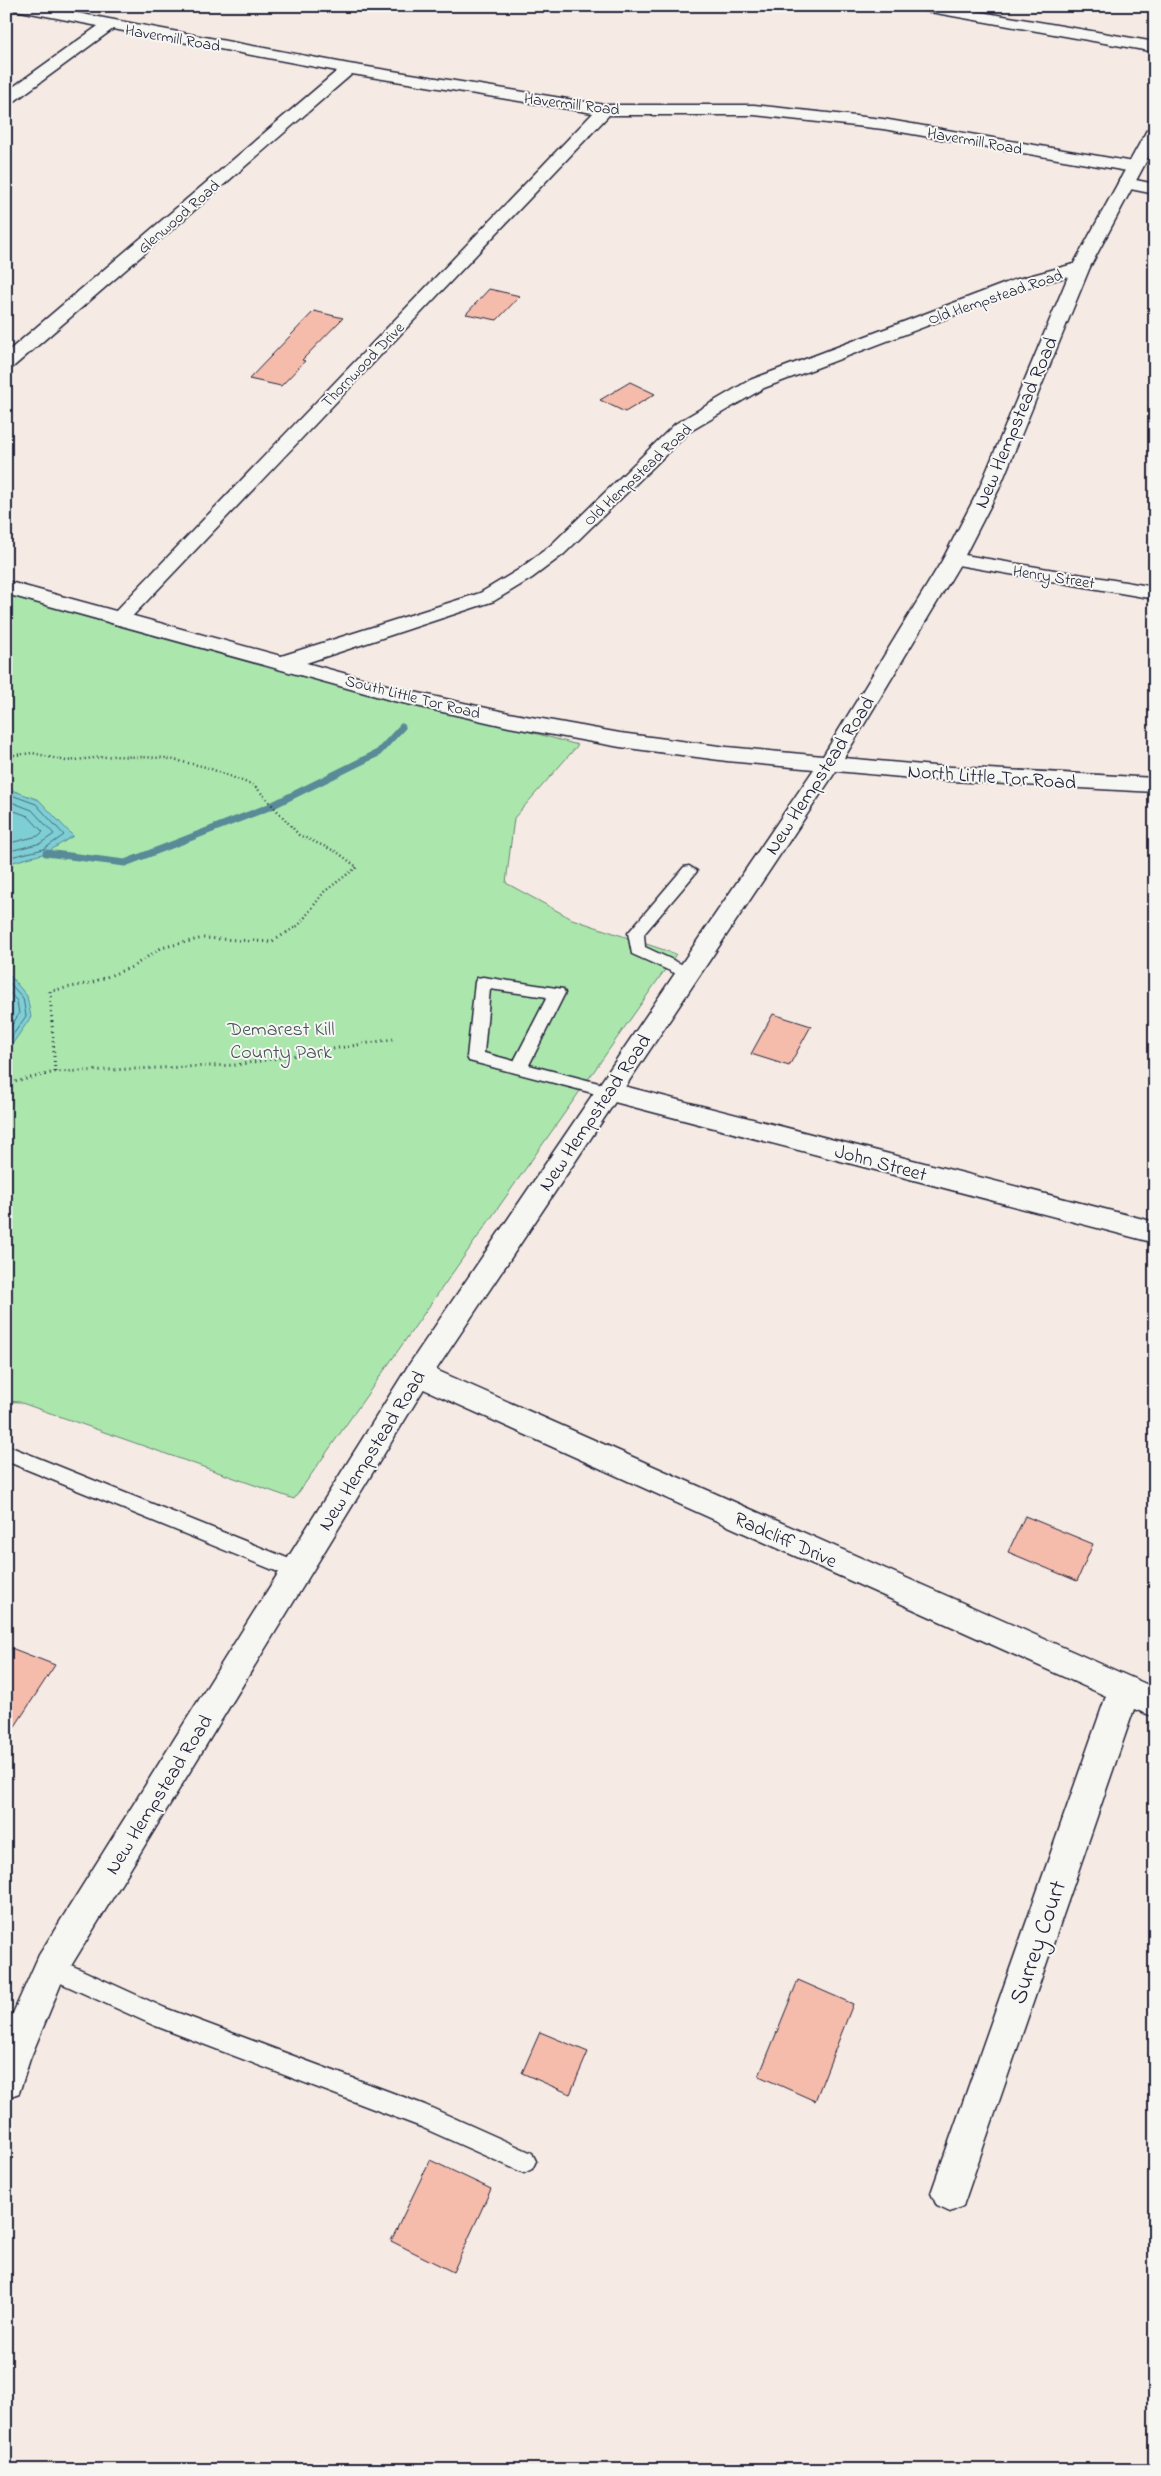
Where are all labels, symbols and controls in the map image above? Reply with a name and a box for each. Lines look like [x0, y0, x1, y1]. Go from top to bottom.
street label: Havermill Road [123, 19, 222, 59]
street label: Havermill Road [523, 87, 621, 123]
street label: Havermill Road [925, 122, 1024, 162]
street label: Glenwood Road [133, 175, 226, 260]
street label: Old Hempstead Road [925, 264, 1066, 332]
street label: Thornwood Drive [316, 316, 411, 414]
street label: New Hempstead Road [968, 333, 1067, 513]
street label: Old Hempstead Road [579, 419, 698, 532]
street label: Henry Street [1011, 560, 1097, 596]
street label: South Little Tor Road [342, 670, 483, 726]
street label: New Hempstead Road [759, 691, 883, 861]
street label: North Little Tor Road [907, 758, 1077, 799]
park label: Demarest Kill County Park [226, 1016, 335, 1068]
street label: New Hempstead Road [533, 1029, 660, 1198]
street label: John Street [831, 1138, 930, 1191]
street label: New Hempstead Road [312, 1366, 434, 1537]
street label: Radcliff Drive [729, 1506, 841, 1577]
street label: New Hempstead Road [99, 1710, 221, 1881]
street label: Surrey Court [1002, 1876, 1078, 2010]

